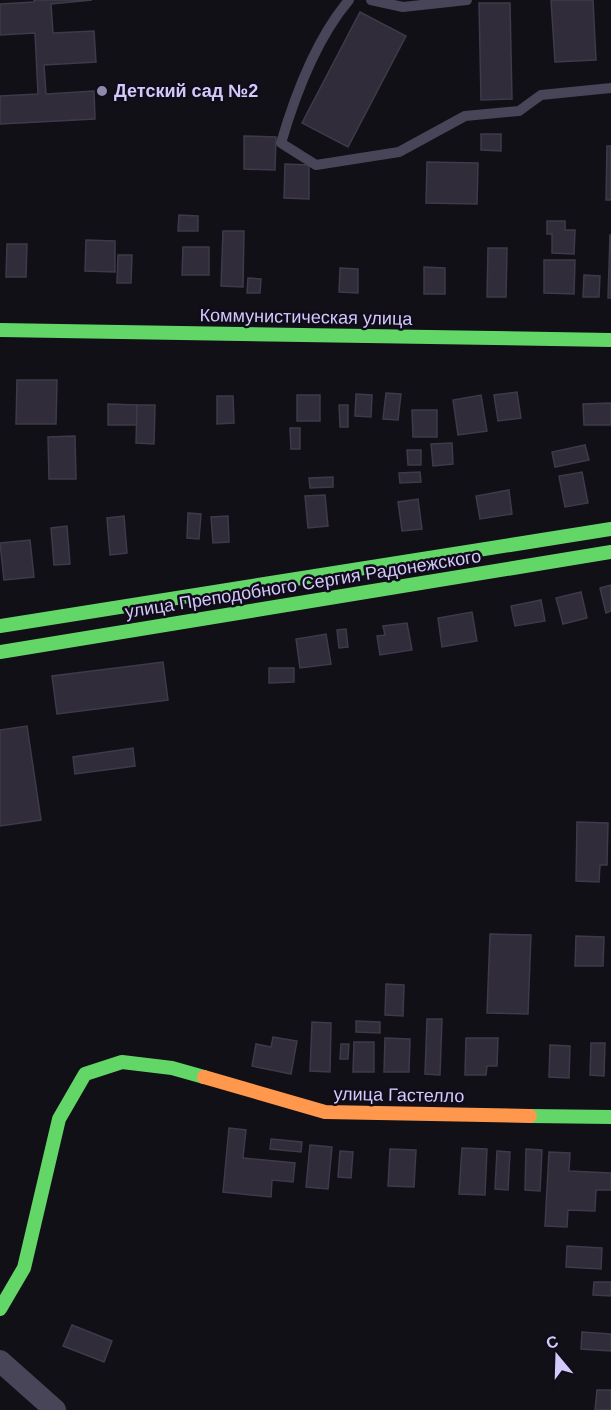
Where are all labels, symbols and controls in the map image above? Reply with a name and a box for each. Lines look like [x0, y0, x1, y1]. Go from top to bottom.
place label: Детский сад №2 [114, 81, 258, 101]
marker: Детский сад №2 [95, 84, 109, 98]
street label: Коммунистическая улица [200, 305, 413, 329]
street label: улица Преподобного Сергия Радонежского [124, 546, 482, 622]
street label: улица Гастелло [333, 1084, 465, 1106]
north arrow [527, 1326, 587, 1386]
text: С [544, 1332, 561, 1352]

